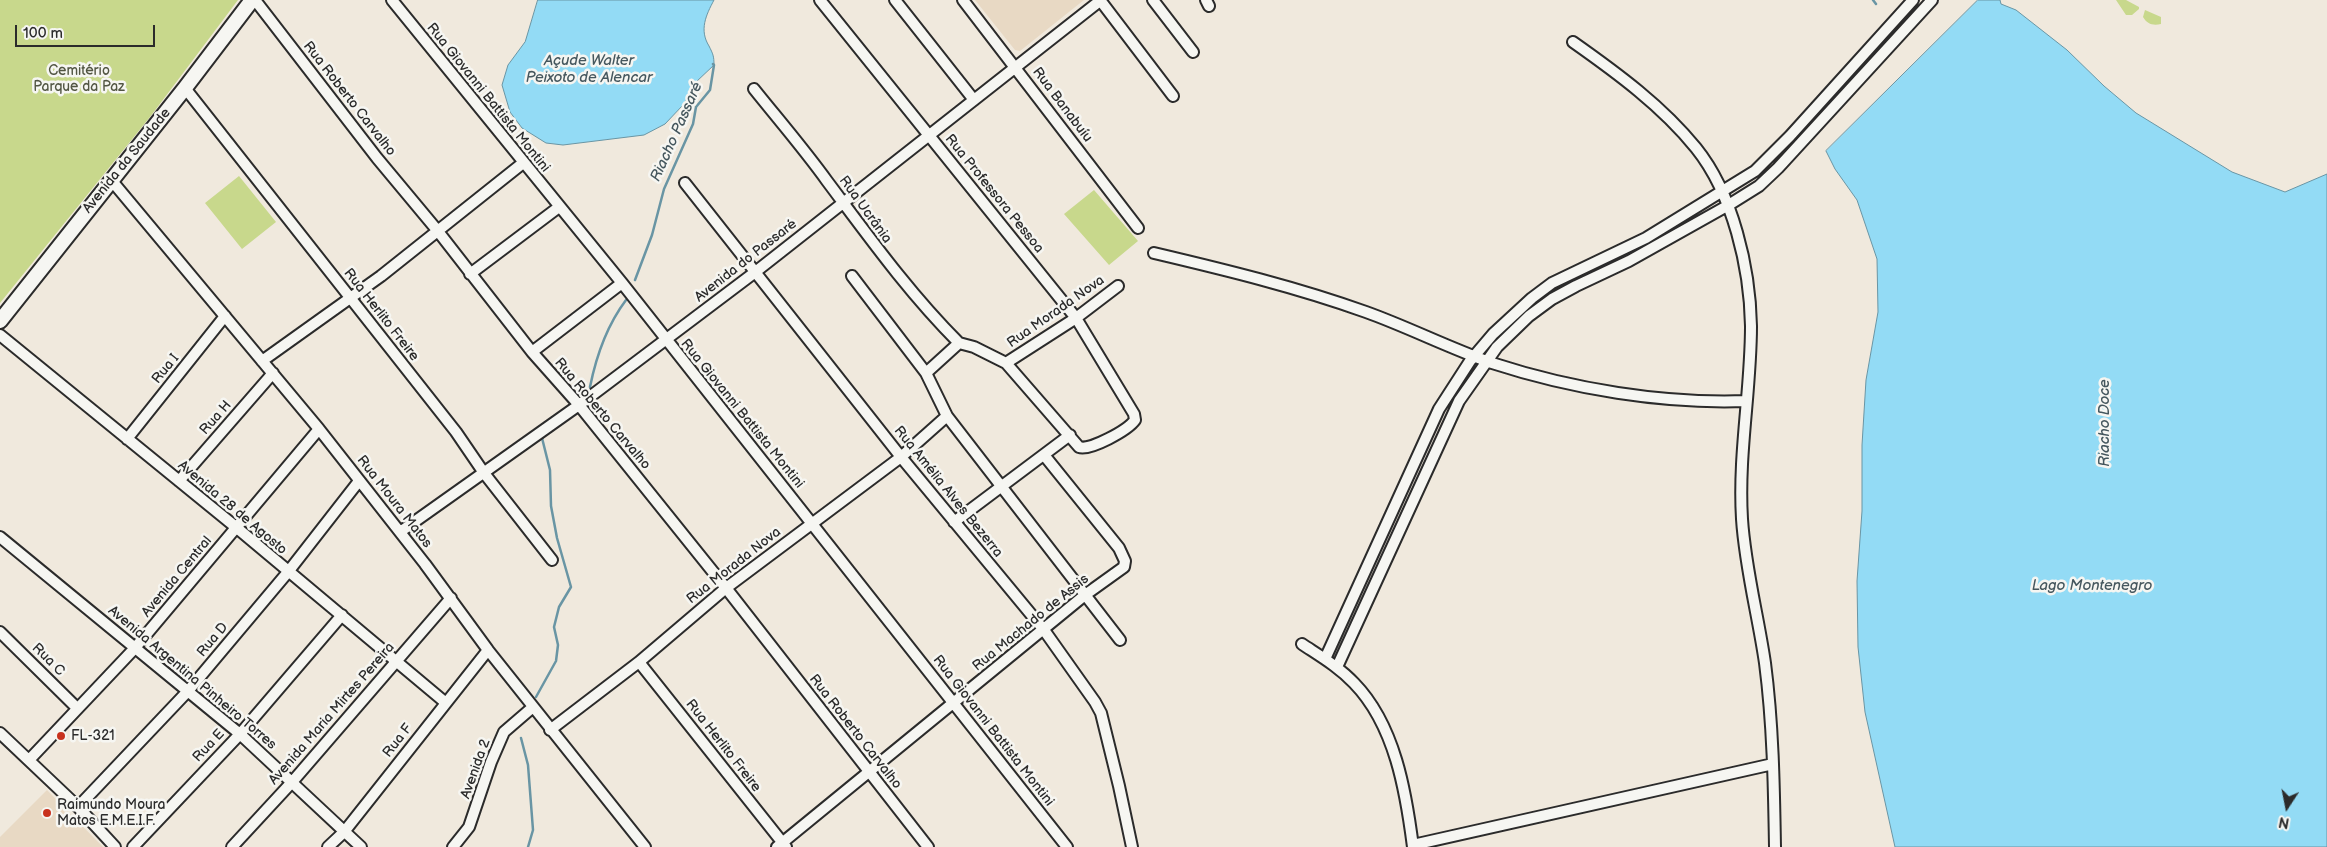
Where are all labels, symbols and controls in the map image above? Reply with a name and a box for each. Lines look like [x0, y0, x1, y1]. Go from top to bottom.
scale bar [18, 15, 158, 47]
street label: Rua Giovanni Battista Montini [423, 20, 553, 176]
text: 100 m [23, 24, 63, 43]
street label: Rua Roberto Carvalho [299, 38, 399, 160]
water label: Açude Walter Peixoto de Alencar [526, 52, 652, 87]
park label: Cemitério Parque da Paz [33, 63, 125, 95]
street label: Rua Banabuíu [1028, 64, 1096, 146]
water label: Riacho Passaré [647, 80, 707, 184]
street label: Avenida da Saudade [80, 105, 174, 217]
street label: Rua Professora Pessoa [941, 131, 1047, 257]
street label: Rua Ucrânia [835, 173, 895, 247]
street label: Avenida do Passaré [692, 216, 800, 306]
street label: Rua Herlito Freire [340, 265, 422, 365]
street label: Rua Morada Nova [1004, 272, 1108, 352]
street label: Rua Giovanni Battista Montini [677, 336, 807, 492]
street label: Rua I [149, 351, 183, 387]
street label: Rua Roberto Carvalho [550, 355, 654, 473]
water label: Riacho Doce [2096, 379, 2114, 467]
street label: Rua H [197, 398, 235, 438]
street label: Rua Amélia Alves Bezerra [890, 423, 1006, 561]
street label: Rua Moura Matos [353, 453, 435, 551]
street label: Avenida 28 de Agosto [174, 457, 290, 559]
street label: Rua Morada Nova [684, 524, 784, 608]
street label: Avenida Central [138, 533, 216, 621]
street label: Rua Machado de Assis [970, 571, 1092, 675]
water label: Lago Montenegro [2032, 577, 2152, 595]
street label: Avenida Argentina Pinheiro Torres [104, 603, 280, 753]
street label: Rua D [194, 619, 232, 661]
street label: Avenida Maria Mirtes Pereira [266, 639, 398, 789]
street label: Rua C [28, 640, 68, 680]
street label: Rua Giovanni Battista Montini [929, 652, 1057, 810]
street label: Rua Roberto Carvalho [805, 671, 905, 793]
street label: Rua Herlito Freire [682, 696, 764, 796]
street label: Rua F [380, 721, 416, 761]
street label: Rua E [190, 726, 228, 766]
place label: FL-321 [71, 728, 115, 744]
marker: FL-321 [55, 730, 67, 742]
street label: Avenida 2 [457, 737, 495, 801]
north arrow [2262, 782, 2312, 832]
place label: Raimundo Moura Matos E.M.E.I.F. [57, 797, 165, 830]
marker: Raimundo Moura Matos E.M.E.I.F. [41, 807, 53, 819]
text: N [2277, 813, 2291, 832]

